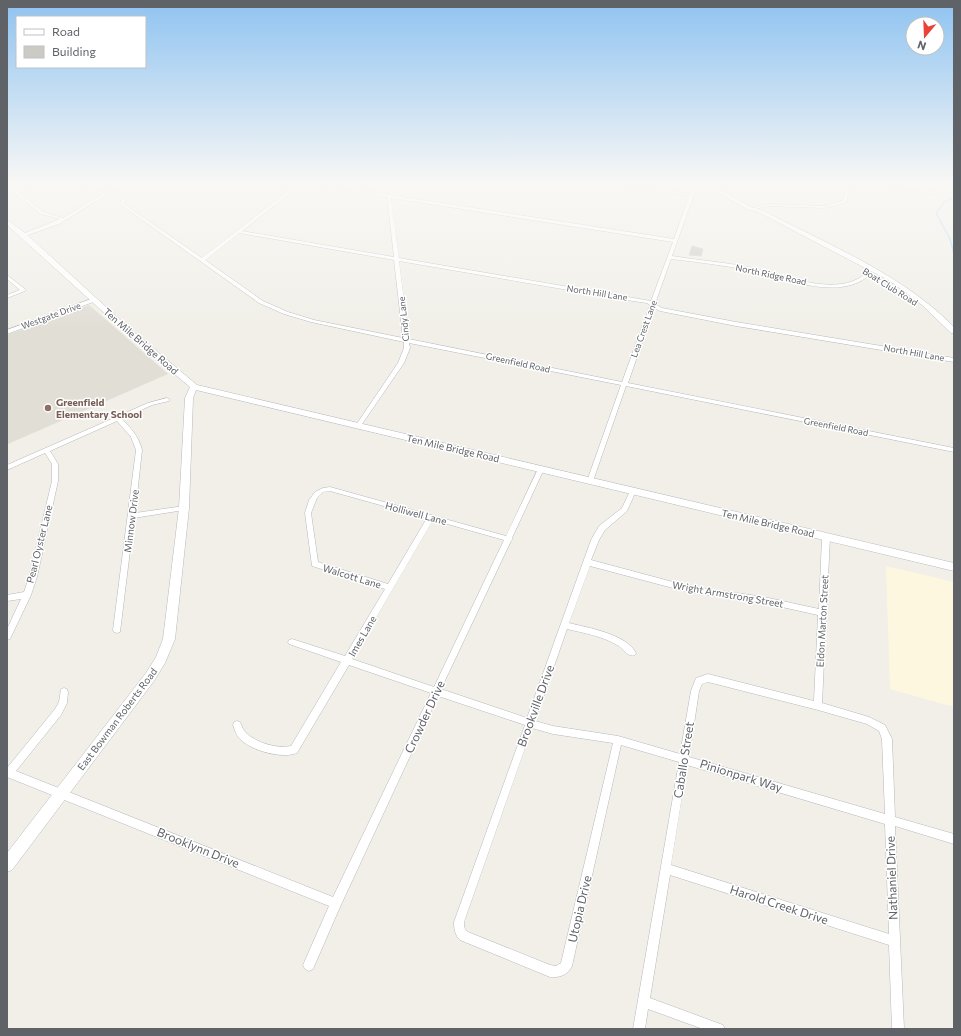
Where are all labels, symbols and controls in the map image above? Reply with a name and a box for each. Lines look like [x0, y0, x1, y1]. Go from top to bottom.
legend [16, 16, 146, 68]
north arrow [905, 16, 945, 56]
text: Road [52, 24, 80, 38]
text: N [916, 38, 928, 53]
text: Building [52, 44, 96, 58]
street label: North Ridge Road [735, 262, 808, 287]
street label: Boat Club Road [861, 265, 920, 308]
street label: North Hill Lane [566, 282, 629, 303]
street label: Cindy Lane [396, 296, 411, 342]
street label: Lea Crest Lane [628, 299, 659, 359]
street label: Westgate Drive [20, 300, 82, 331]
street label: Ten Mile Bridge Road [101, 305, 181, 377]
street label: North Hill Lane [883, 342, 946, 363]
street label: Greenfield Road [485, 350, 551, 375]
place label: Greenfield Elementary School [56, 396, 142, 420]
marker: Greenfield Elementary School [43, 403, 53, 413]
street label: Greenfield Road [803, 415, 869, 438]
street label: Ten Mile Bridge Road [405, 431, 501, 465]
street label: Minnow Drive [121, 489, 141, 553]
street label: Holliwell Lane [384, 499, 448, 527]
street label: Pearl Oyster Lane [23, 504, 55, 584]
street label: Ten Mile Bridge Road [720, 506, 816, 540]
street label: Walcott Lane [321, 561, 383, 591]
street label: Eldon Marton Street [814, 575, 830, 667]
street label: Wright Armstrong Street [671, 578, 785, 610]
street label: Imes Lane [345, 613, 379, 659]
street label: Brookville Drive [514, 663, 556, 749]
street label: East Bowman Roberts Road [75, 665, 160, 773]
street label: Crowder Drive [401, 678, 447, 755]
street label: Caballo Street [670, 720, 696, 799]
street label: Pinionpark Way [698, 756, 784, 794]
street label: Brooklynn Drive [155, 824, 242, 870]
street label: Nathaniel Drive [883, 836, 899, 920]
street label: Utopia Drive [564, 874, 594, 944]
street label: Harold Creek Drive [728, 882, 830, 927]

